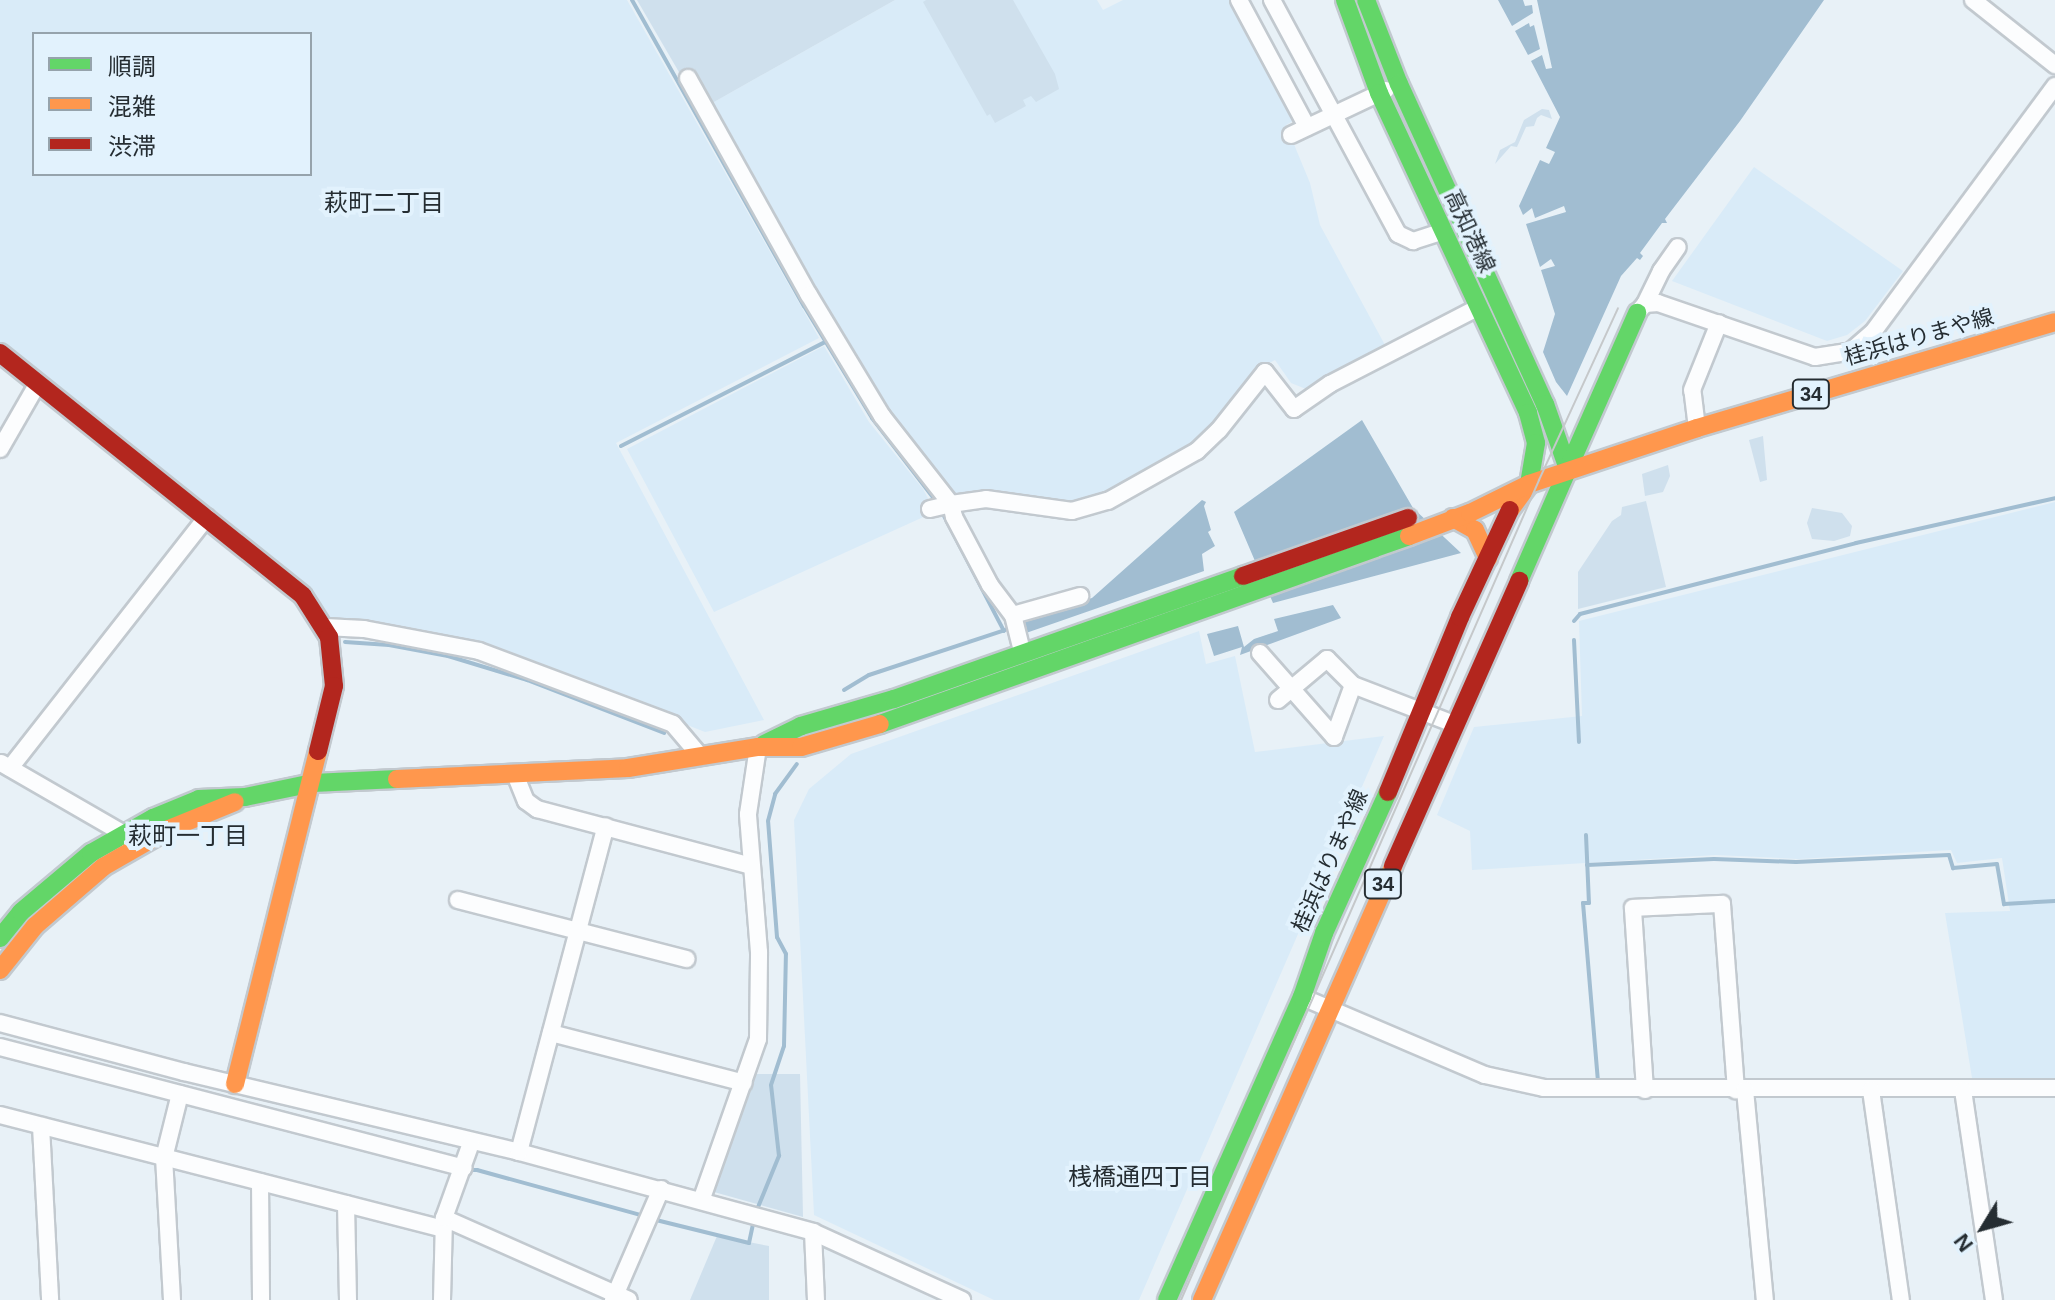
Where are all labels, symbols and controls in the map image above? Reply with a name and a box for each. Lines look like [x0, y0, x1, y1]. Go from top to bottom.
legend [32, 32, 312, 176]
text: 順調 [108, 53, 156, 80]
text: 混雑 [108, 93, 156, 120]
text: 渋滞 [108, 133, 156, 160]
street label: 高知港線 [1439, 186, 1501, 276]
district label: 萩町二丁目 [324, 189, 444, 217]
street label: 桂浜はりまや線 [1841, 303, 1997, 371]
road number: 34 [1791, 378, 1831, 410]
street label: 桂浜はりまや線 [1287, 785, 1373, 937]
district label: 萩町一丁目 [128, 822, 248, 850]
road number: 34 [1363, 868, 1403, 900]
district label: 桟橋通四丁目 [1068, 1163, 1212, 1191]
north arrow [1943, 1188, 2023, 1268]
text: N [1949, 1229, 1978, 1257]

